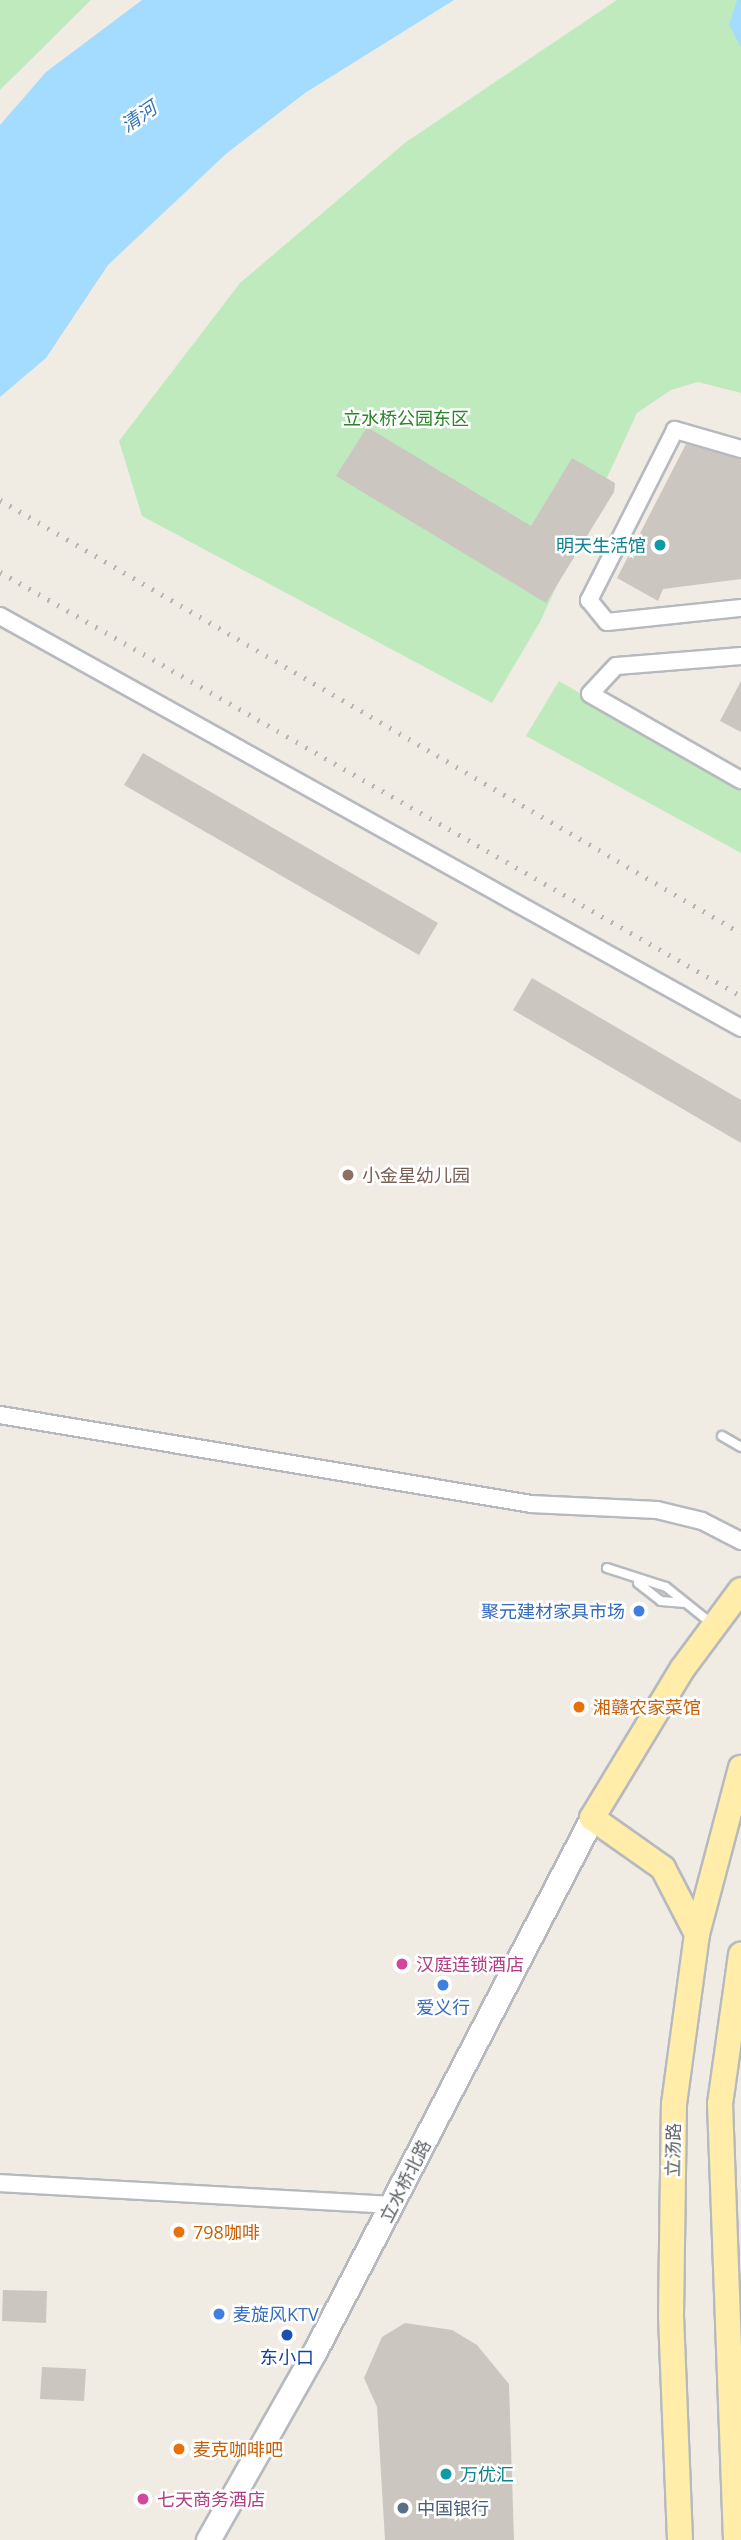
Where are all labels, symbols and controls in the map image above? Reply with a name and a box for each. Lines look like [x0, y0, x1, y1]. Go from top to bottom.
water label: 清河 [117, 97, 161, 137]
park label: 立水桥公园东区 [343, 407, 469, 429]
place label: 明天生活馆 [556, 534, 646, 556]
marker: 明天生活馆 [652, 537, 668, 553]
place label: 小金星幼儿园 [362, 1164, 470, 1186]
marker: 小金星幼儿园 [340, 1167, 356, 1183]
place label: 聚元建材家具市场 [481, 1600, 625, 1622]
marker: 聚元建材家具市场 [631, 1603, 647, 1619]
place label: 湘赣农家菜馆 [593, 1696, 701, 1718]
marker: 湘赣农家菜馆 [571, 1699, 587, 1715]
place label: 汉庭连锁酒店 [416, 1953, 524, 1975]
marker: 汉庭连锁酒店 [394, 1956, 410, 1972]
marker: 爱义行 [435, 1977, 451, 1993]
place label: 爱义行 [416, 1996, 470, 2018]
street label: 立汤路 [662, 2123, 684, 2177]
street label: 立水桥北路 [375, 2136, 435, 2226]
place label: 798咖啡 [193, 2221, 260, 2243]
marker: 798咖啡 [171, 2224, 187, 2240]
place label: 麦旋风KTV [233, 2303, 319, 2325]
marker: 麦旋风KTV [211, 2306, 227, 2322]
marker: 东小口 [279, 2327, 295, 2343]
place label: 东小口 [260, 2346, 314, 2368]
place label: 麦克咖啡吧 [193, 2438, 283, 2460]
marker: 麦克咖啡吧 [171, 2441, 187, 2457]
place label: 万优汇 [460, 2463, 514, 2485]
marker: 万优汇 [438, 2466, 454, 2482]
place label: 七天商务酒店 [157, 2488, 265, 2510]
marker: 七天商务酒店 [135, 2491, 151, 2507]
place label: 中国银行 [417, 2497, 489, 2519]
marker: 中国银行 [395, 2500, 411, 2516]

